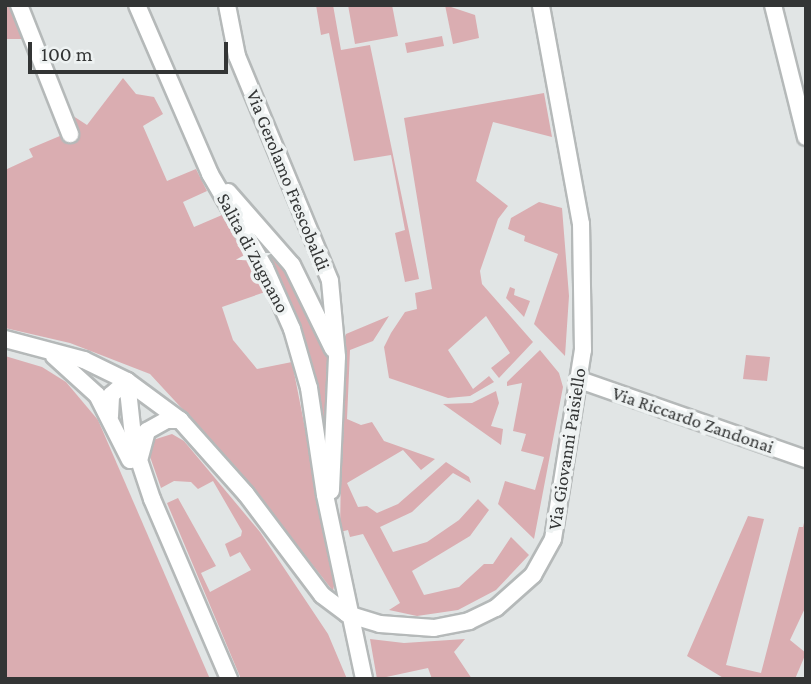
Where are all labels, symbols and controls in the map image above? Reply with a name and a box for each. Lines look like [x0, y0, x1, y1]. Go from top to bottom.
scale bar [32, 28, 231, 72]
text: 100 m [41, 42, 93, 66]
street label: Via Gerolamo Frescobaldi [241, 86, 335, 274]
street label: Salita di Zugnano [212, 189, 294, 317]
street label: Via Giovanni Paisiello [543, 366, 591, 532]
street label: Via Riccardo Zandonai [609, 382, 777, 458]

